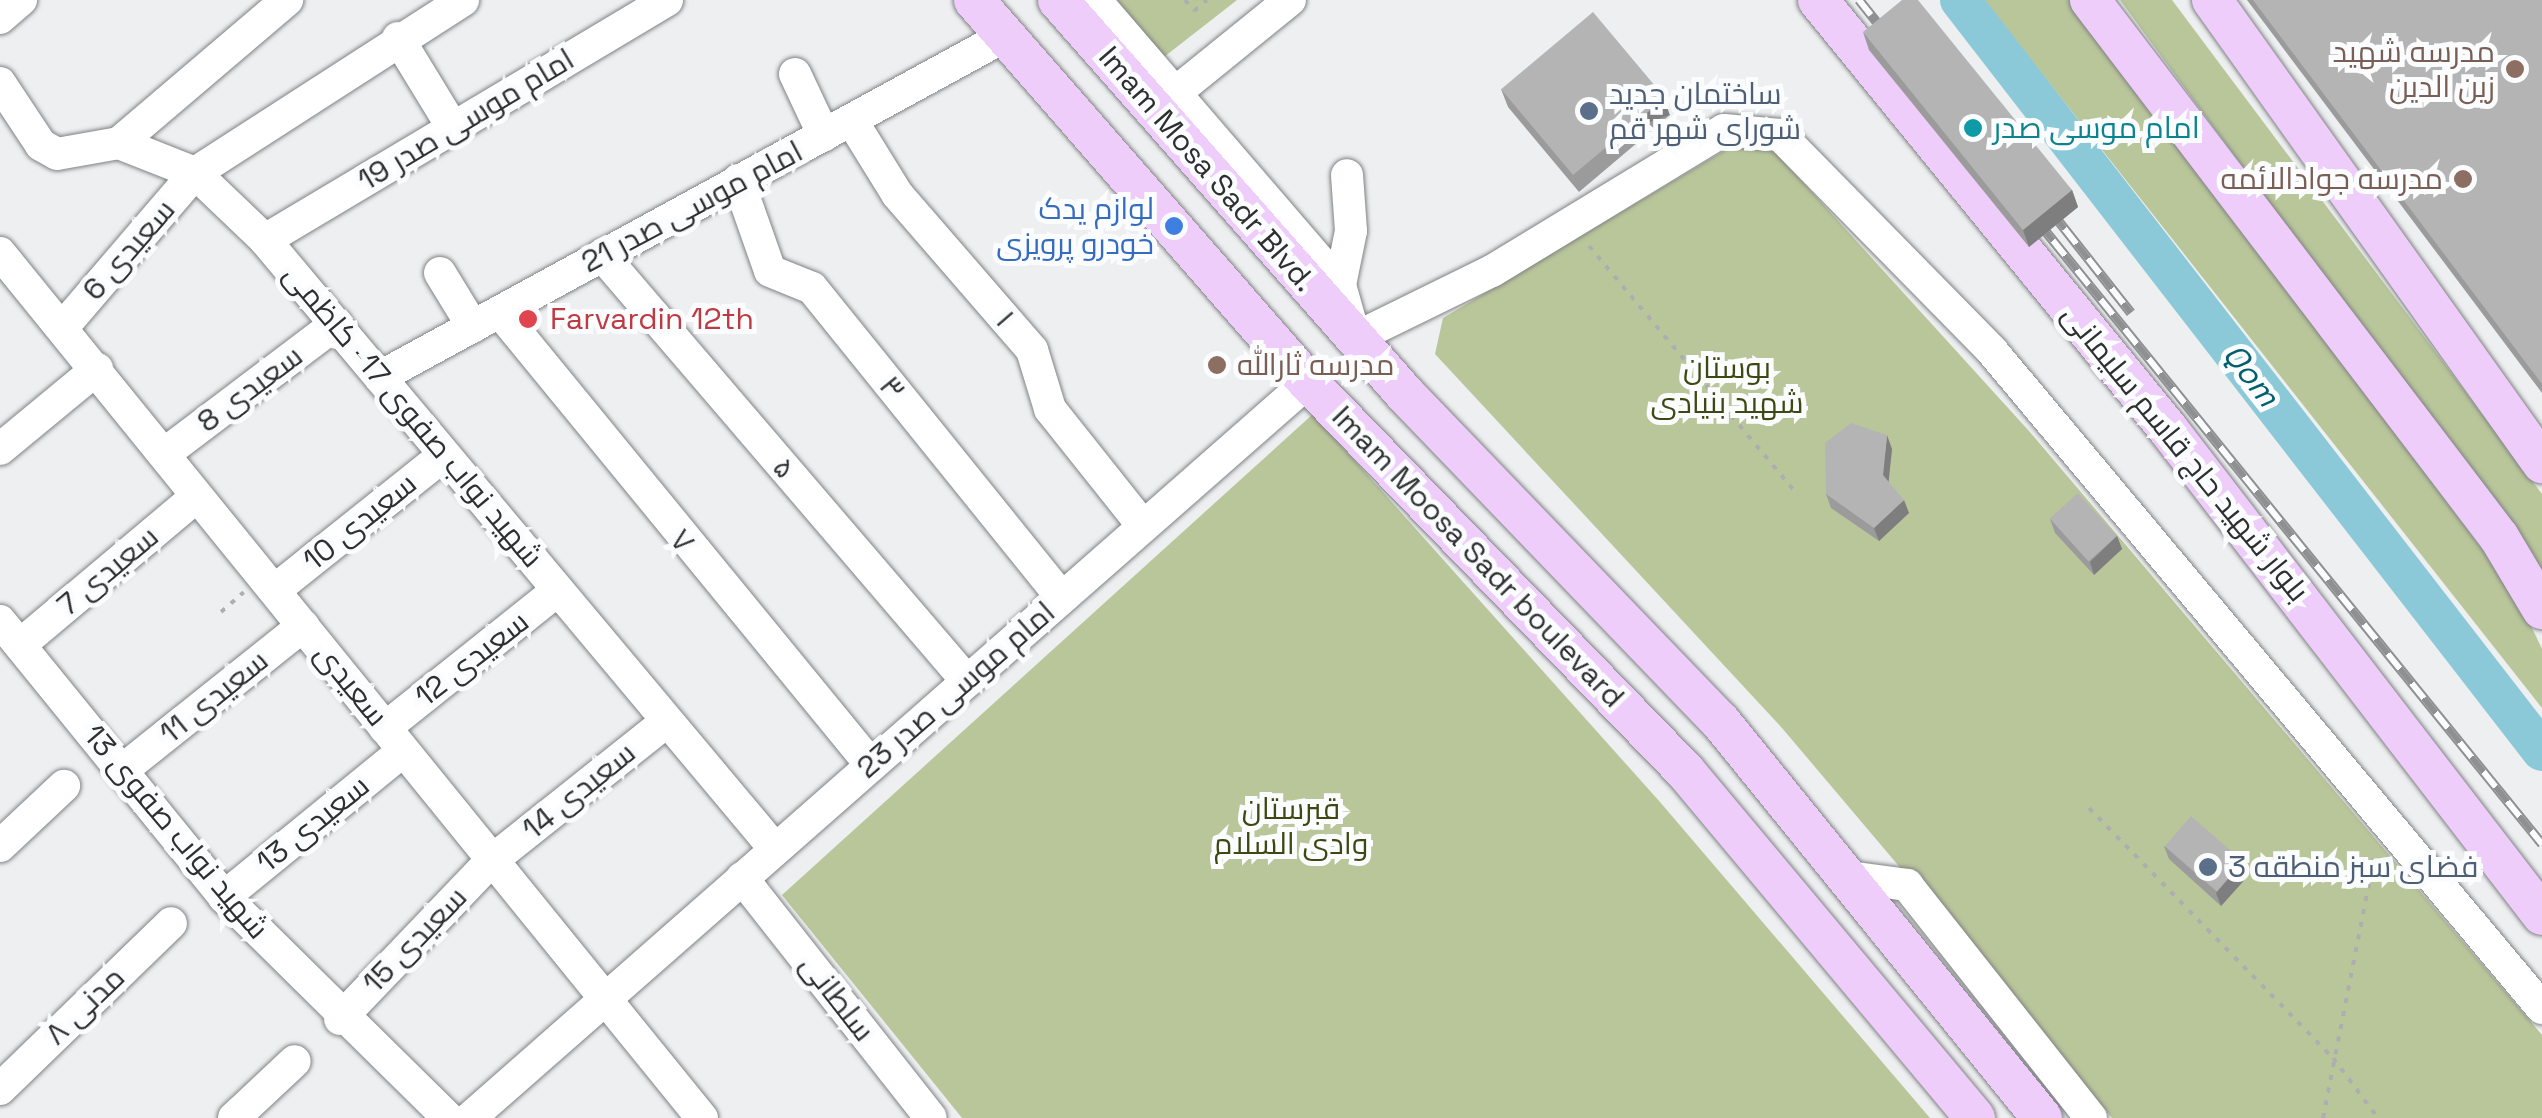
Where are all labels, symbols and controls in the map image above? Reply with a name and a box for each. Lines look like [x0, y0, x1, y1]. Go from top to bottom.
place label: مدرسه شهید زین الدین [2332, 34, 2495, 104]
street label: Imam Mosa Sadr Blvd. [1091, 39, 1323, 299]
street label: امام موسی صدر 19 [352, 41, 580, 199]
marker: مدرسه شهید زین الدین [2504, 58, 2526, 80]
place label: ساختمان جدید شورای شهر قم [1609, 76, 1801, 146]
marker: ساختمان جدید شورای شهر قم [1578, 100, 1600, 122]
place label: امام موسی صدر [1993, 110, 2200, 146]
marker: امام موسی صدر [1962, 117, 1984, 139]
street label: امام موسی صدر 21 [575, 134, 809, 280]
place label: مدرسه جوادالائمه [2220, 161, 2443, 197]
marker: مدرسه جوادالائمه [2452, 168, 2474, 190]
place label: لوازم یدک خودرو پرویزی [996, 191, 1154, 262]
street label: سعیدی 6 [75, 192, 183, 308]
marker: لوازم یدک خودرو پرویزی [1163, 215, 1185, 237]
street label: شهید نواب صفوی 17- کاظمی [275, 257, 551, 575]
street label: بلوار شهید حاج قاسم سلیمانی [2054, 297, 2316, 609]
place label: Farvardin 12th [550, 301, 754, 337]
street label: ۱ [988, 304, 1022, 334]
marker: Farvardin 12th [515, 306, 541, 332]
water label: Qom [2215, 336, 2287, 414]
street label: سعیدی 8 [190, 338, 310, 440]
place label: مدرسه ثارالله [1237, 347, 1394, 383]
park label: بوستان شهید بنیادی [1650, 350, 1804, 420]
marker: مدرسه ثارالله [1206, 354, 1228, 376]
street label: ۳ [872, 369, 912, 407]
street label: Imam Moosa Sadr boulevard [1324, 399, 1632, 715]
street label: ۵ [765, 450, 803, 486]
street label: سعیدی 10 [296, 465, 424, 579]
street label: سعیدی 7 [50, 519, 166, 623]
street label: ۷ [662, 522, 702, 560]
street label: امام موسی صدر 23 [850, 594, 1062, 786]
street label: سعیدی 12 [408, 604, 536, 714]
street label: سعیدی [307, 637, 395, 733]
street label: سعیدی 11 [153, 643, 275, 751]
street label: شهید نواب صفوی 13 [76, 718, 276, 946]
street label: سعیدی 14 [515, 735, 643, 847]
street label: سعیدی 13 [250, 768, 376, 880]
park label: قبرستان وادی السلام [1214, 791, 1368, 862]
place label: فضای سبز منطقه 3 [2228, 849, 2478, 885]
marker: فضای سبز منطقه 3 [2197, 856, 2219, 878]
street label: سعیدی 15 [356, 879, 474, 1001]
street label: سلطانی [792, 948, 882, 1048]
street label: مدنی ۸ [38, 960, 132, 1052]

